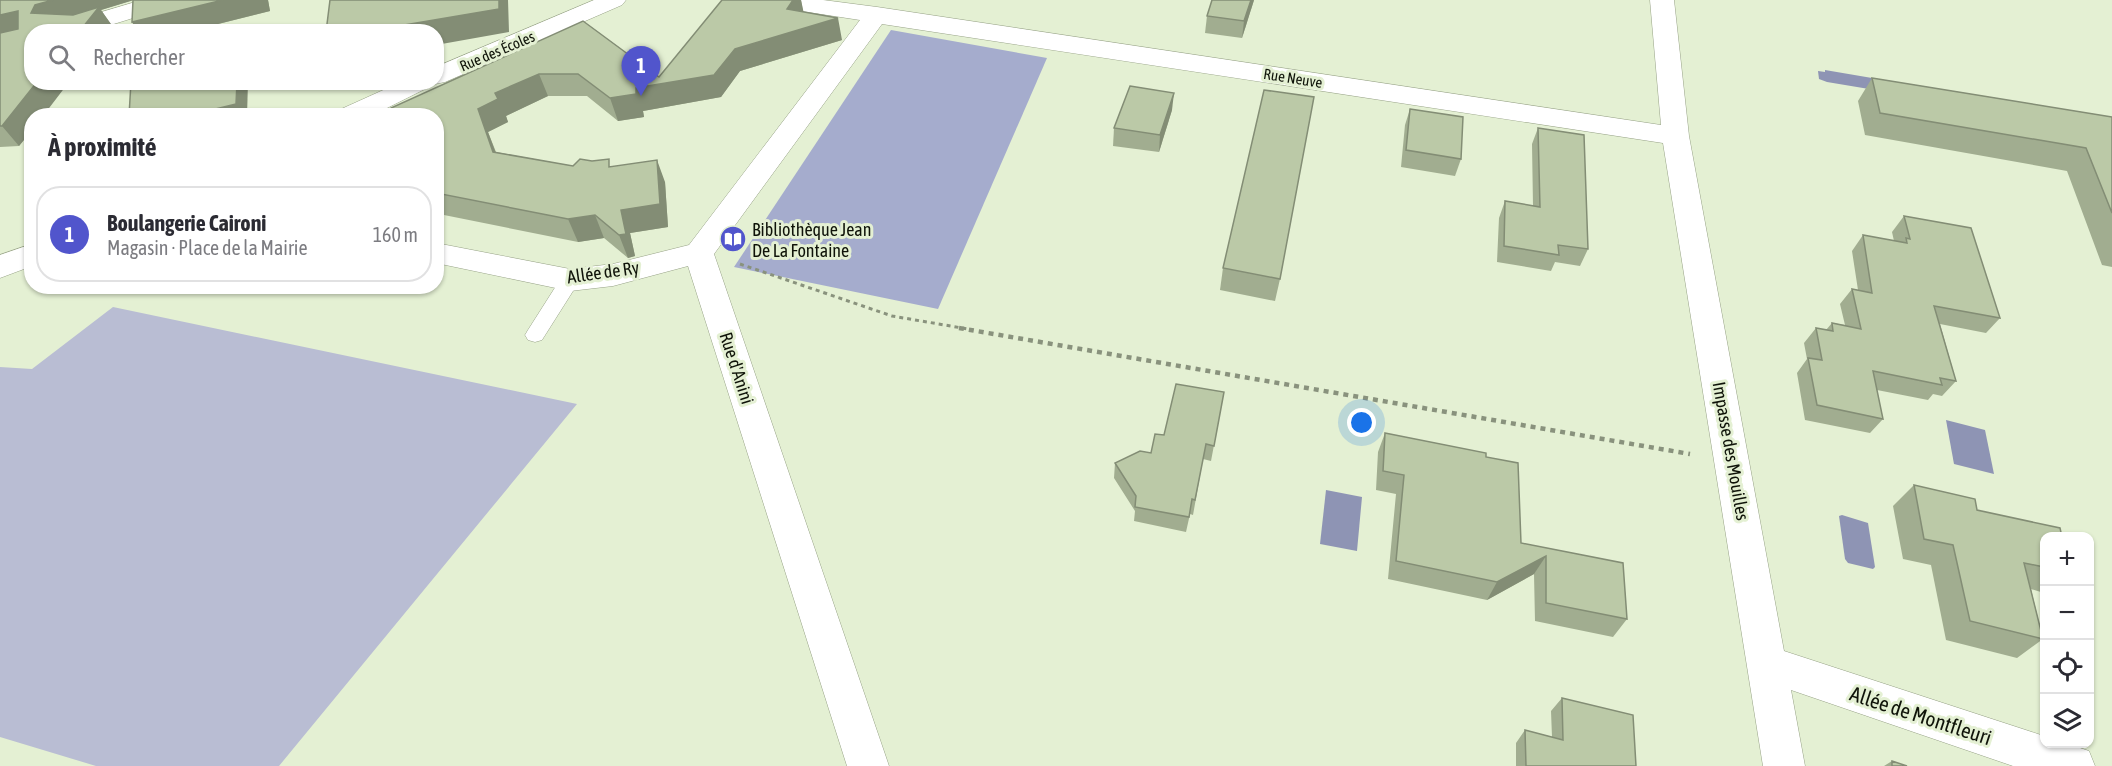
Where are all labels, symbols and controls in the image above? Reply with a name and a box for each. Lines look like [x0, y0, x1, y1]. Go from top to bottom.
search box [24, 24, 444, 90]
street label: Rue des Écoles [457, 28, 537, 74]
icon: search [45, 41, 78, 74]
text: Rechercher [93, 44, 184, 70]
pin: 1 [622, 46, 660, 96]
street label: Rue Neuve [1262, 65, 1324, 91]
text: À proximité [48, 132, 156, 162]
text: Boulangerie Caironi [107, 210, 266, 236]
place label: Bibliothèque Jean De La Fontaine [752, 219, 871, 261]
text: 1 [65, 223, 74, 246]
text: 160 m [373, 223, 418, 246]
library icon: Bibliothèque Jean De La Fontaine [718, 224, 748, 254]
text: Magasin · Place de la Mairie [107, 236, 307, 259]
street label: Allée de Ry [566, 257, 640, 287]
street label: Rue d'Anini [716, 329, 758, 407]
street label: Impasse des Mouilles [1708, 380, 1754, 522]
your location [1347, 408, 1376, 437]
map controls [2040, 532, 2094, 748]
button: + [2040, 532, 2094, 586]
button: − [2040, 586, 2094, 640]
button: locate [2040, 640, 2094, 694]
street label: Allée de Montfleuri [1847, 681, 1995, 749]
button: layers [2040, 694, 2094, 748]

